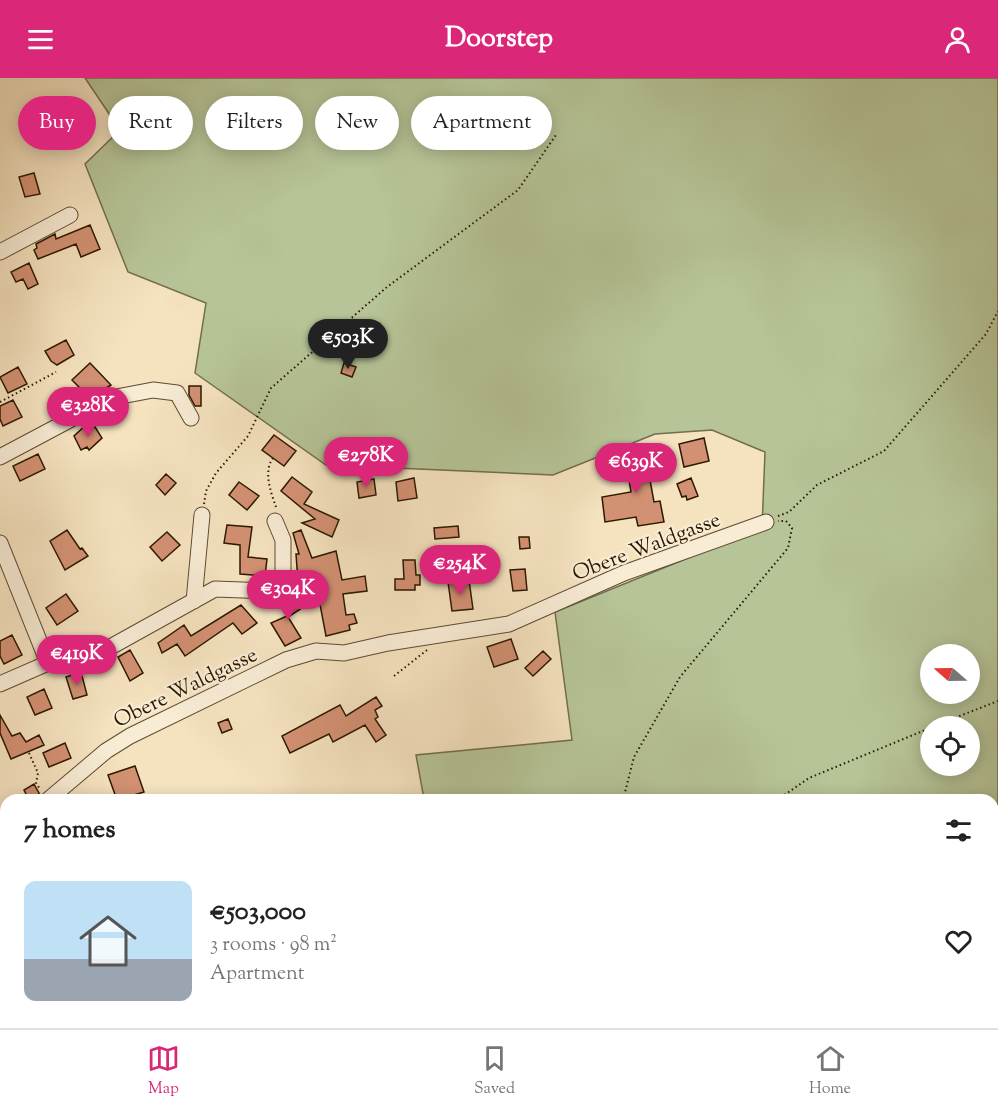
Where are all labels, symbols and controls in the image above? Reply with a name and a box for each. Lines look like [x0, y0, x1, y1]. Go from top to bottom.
text: Doorstep [445, 20, 553, 59]
icon: menu [24, 23, 57, 56]
icon: person [941, 23, 974, 56]
chip: Buy [18, 96, 96, 150]
chip: Rent [108, 96, 193, 150]
chip: Filters [205, 96, 303, 150]
chip: New [315, 96, 399, 150]
chip: Apartment [411, 96, 552, 150]
pin: €503K [306, 319, 390, 370]
text: €503K [322, 324, 374, 353]
pin: €328K [46, 387, 130, 438]
text: €328K [61, 392, 115, 421]
pin: €278K [324, 437, 408, 488]
text: €278K [338, 442, 394, 471]
pin: €639K [594, 443, 678, 494]
text: €639K [609, 448, 663, 477]
street label: Obere Waldgasse [568, 506, 725, 590]
pin: €254K [418, 545, 502, 596]
text: €254K [434, 550, 486, 579]
pin: €304K [246, 570, 330, 621]
text: €304K [261, 575, 315, 604]
pin: €419K [35, 635, 119, 686]
text: €419K [51, 640, 103, 669]
street label: Obere Waldgasse [109, 641, 263, 737]
north arrow [920, 644, 980, 704]
map controls [920, 644, 980, 776]
button: locate [920, 716, 980, 776]
text: 7 homes [24, 812, 115, 849]
icon: filters [942, 814, 975, 847]
text: €503,000 [210, 894, 306, 931]
icon: home [72, 905, 144, 977]
icon: heart [942, 925, 975, 958]
text: 3 rooms · 98 m² [210, 931, 337, 960]
text: Apartment [210, 960, 305, 989]
tab: Map [147, 1042, 180, 1101]
tab: Saved [474, 1042, 515, 1101]
tab: Home [809, 1042, 851, 1101]

